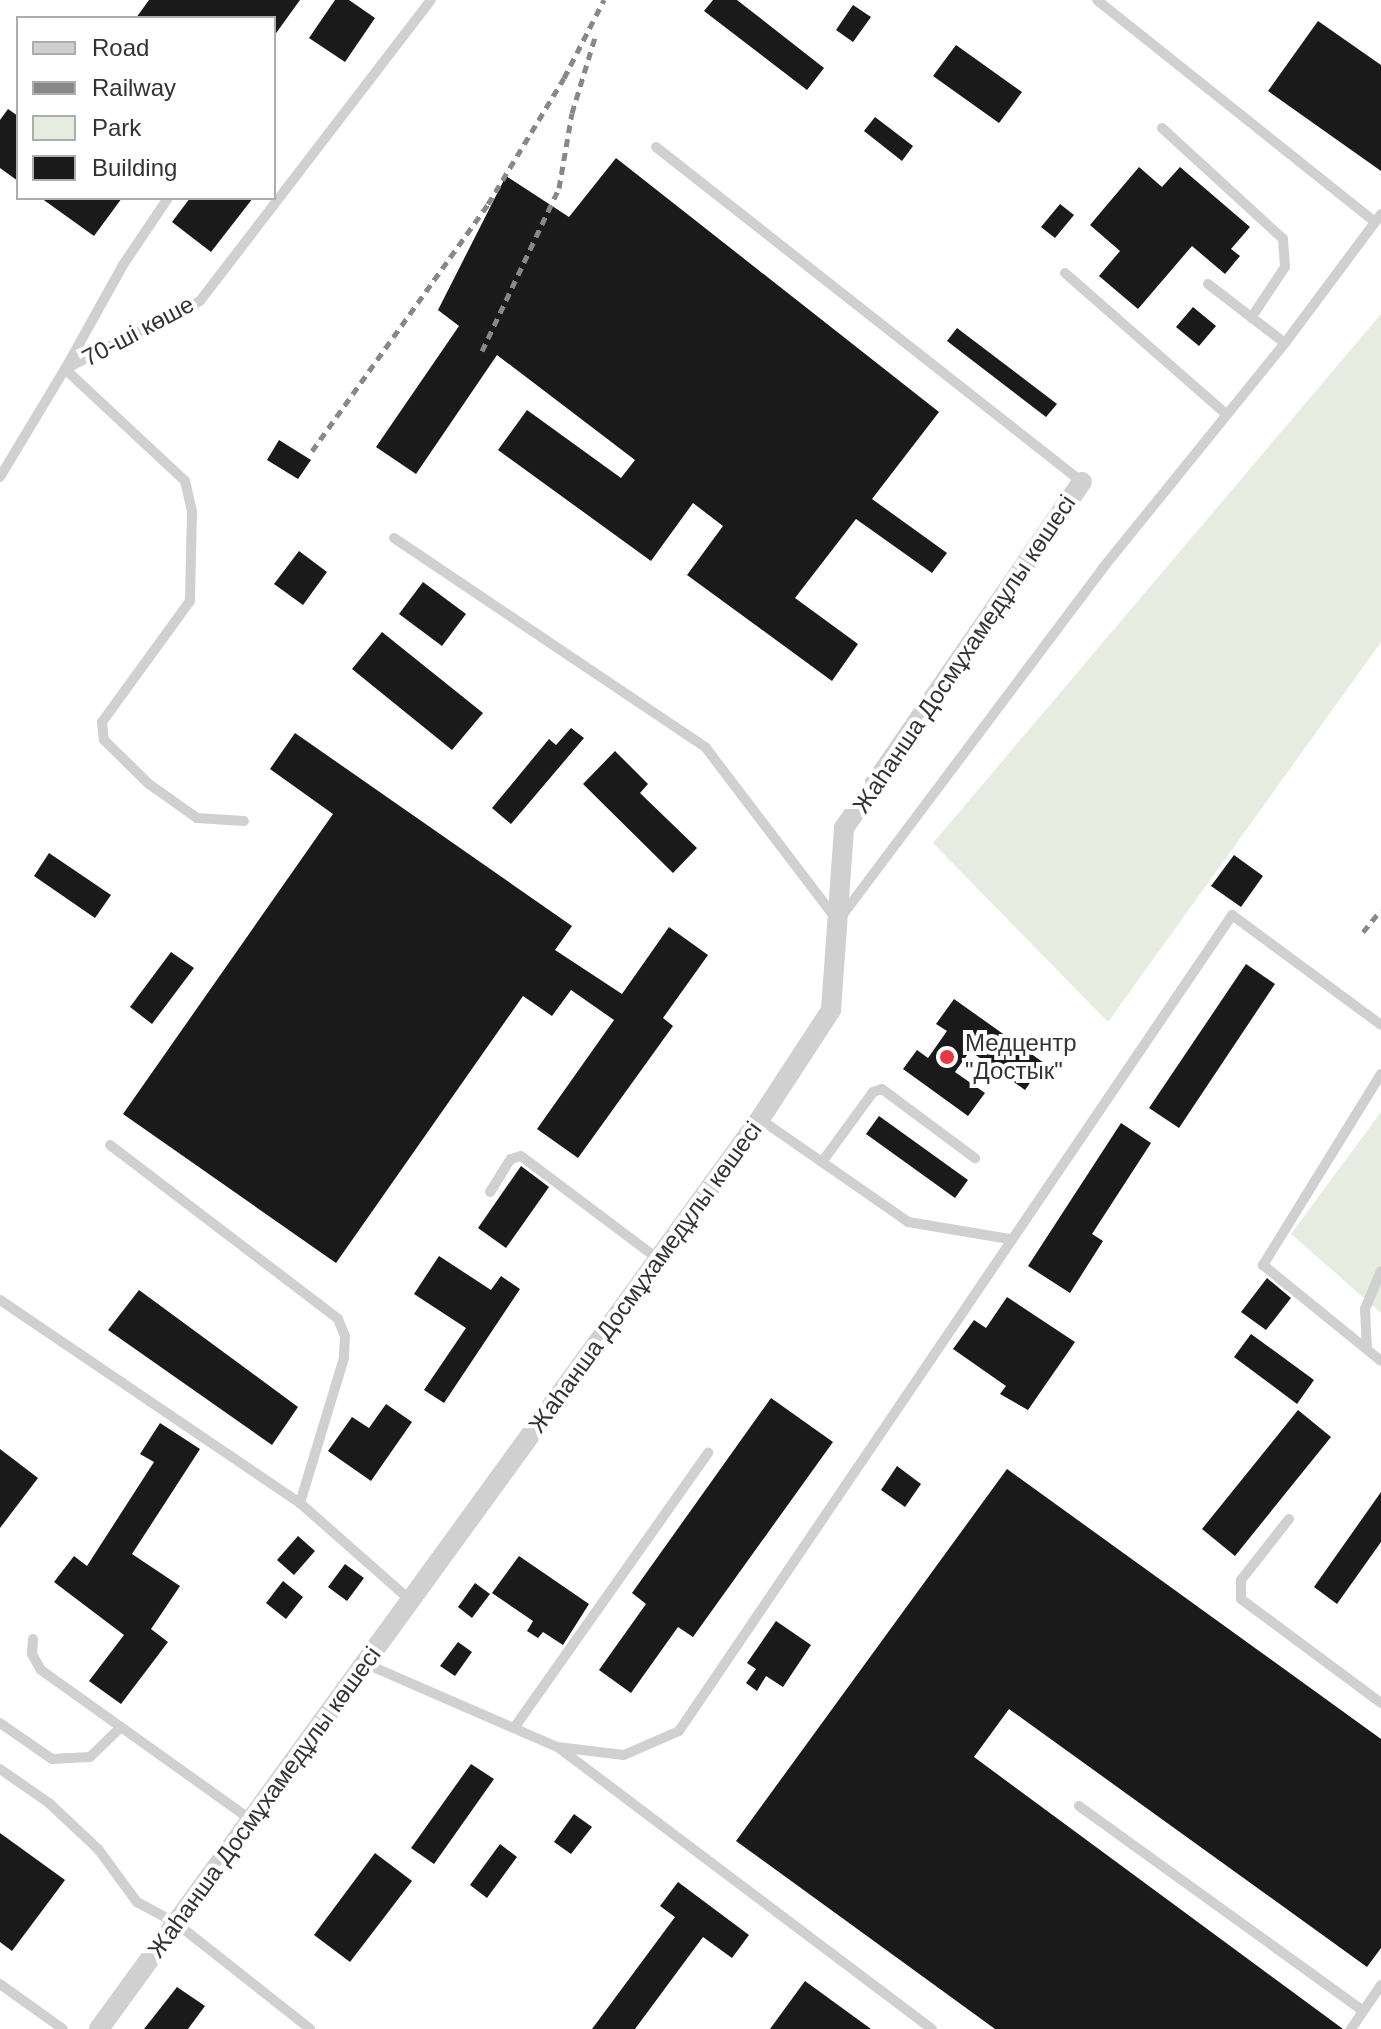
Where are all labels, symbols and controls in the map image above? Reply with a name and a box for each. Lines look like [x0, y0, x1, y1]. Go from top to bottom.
legend [16, 16, 276, 200]
text: Road [92, 34, 149, 61]
text: Railway [92, 74, 176, 101]
text: Park [92, 114, 141, 141]
text: Building [92, 154, 177, 181]
street label: 70-ші көше [77, 290, 199, 372]
street label: Жаһанша Досмұхамедұлы көшесі [847, 489, 1081, 819]
place label: Медцентр "Достык" [965, 1029, 1077, 1085]
marker: Медцентр "Достык" [936, 1046, 958, 1068]
street label: Жаһанша Досмұхамедұлы көшесі [522, 1116, 768, 1438]
street label: Жаһанша Досмұхамедұлы көшесі [141, 1641, 387, 1963]

